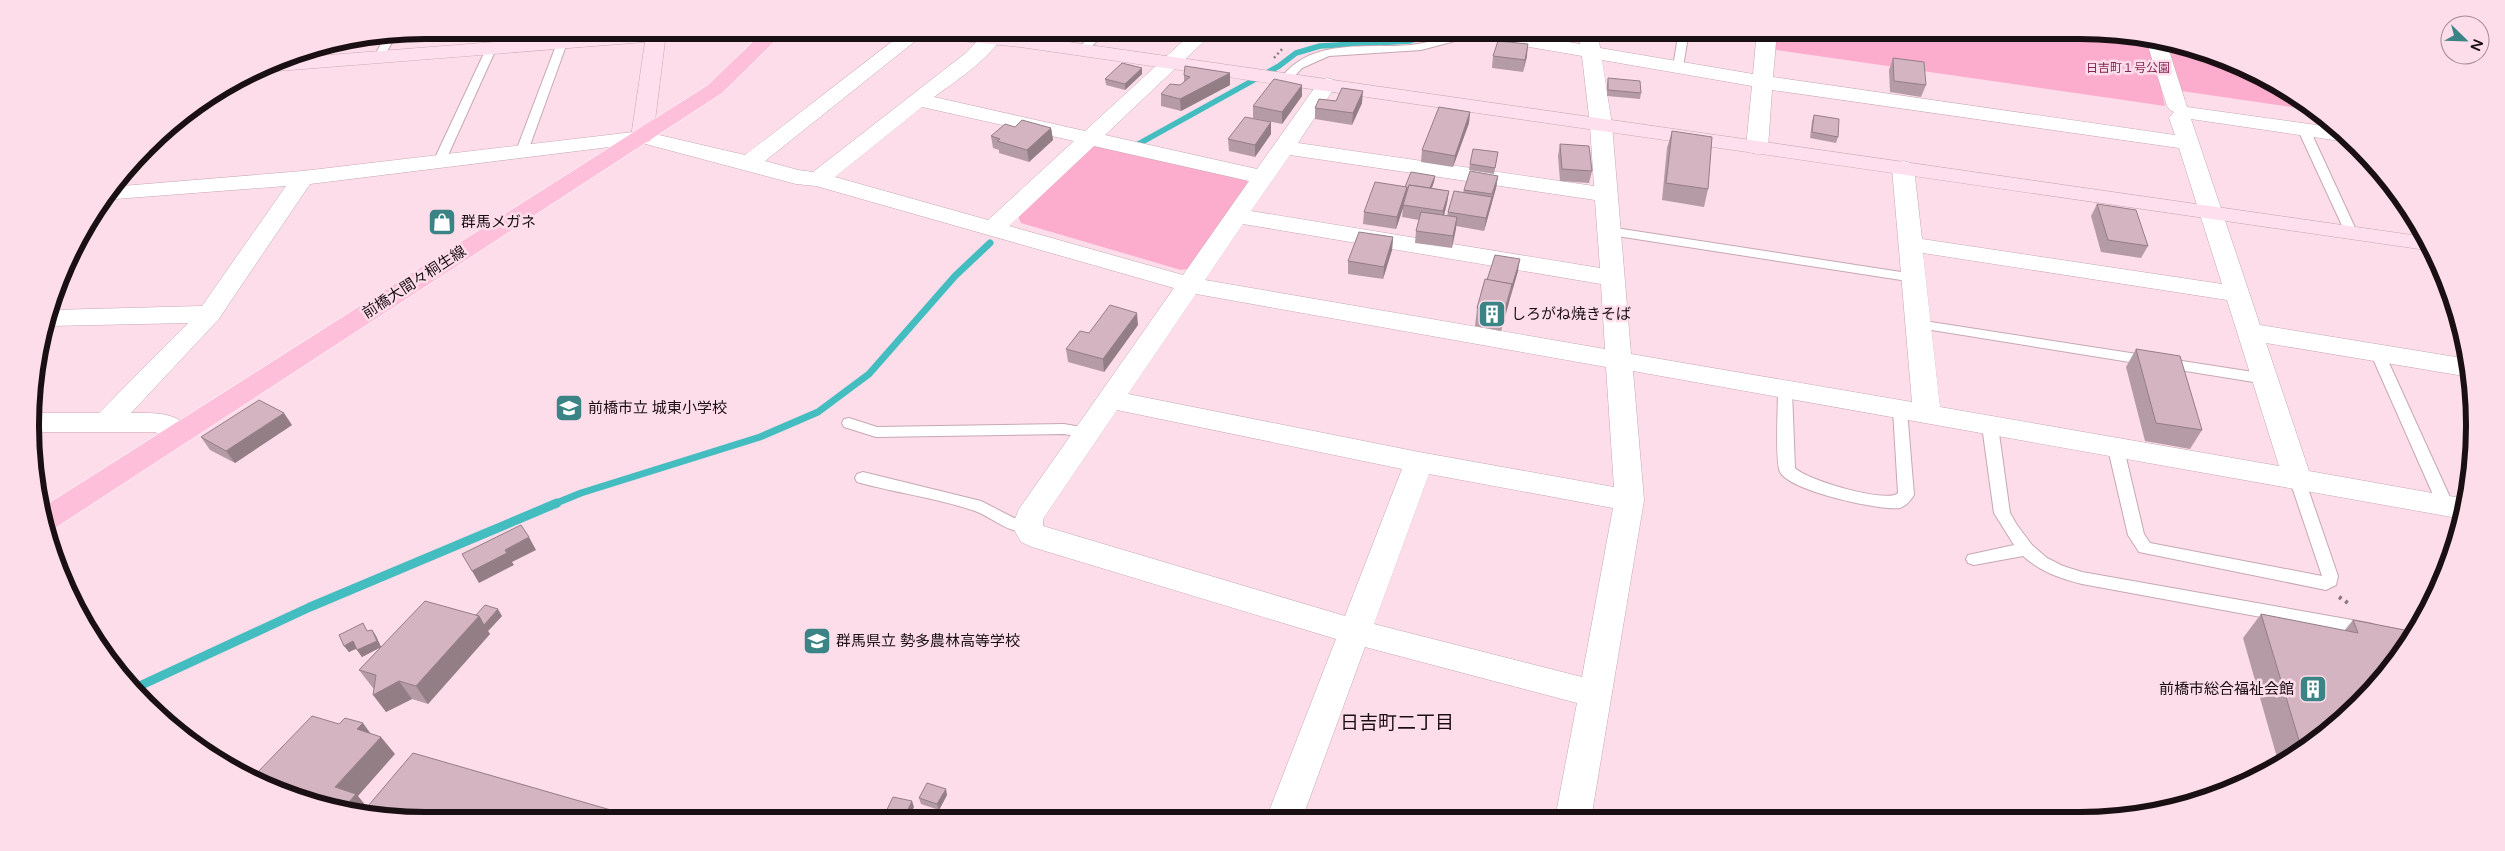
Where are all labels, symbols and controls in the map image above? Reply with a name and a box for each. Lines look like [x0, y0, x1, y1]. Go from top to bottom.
north arrow [2440, 15, 2490, 65]
text: N [2466, 36, 2487, 53]
park label: 日吉町１号公園 [2086, 61, 2170, 75]
shop icon: 群馬メガネ [427, 207, 457, 237]
place label: 群馬メガネ [461, 213, 536, 231]
street label: 前橋大間々桐生線 [359, 242, 469, 322]
building icon: しろがね焼きそば [1477, 299, 1507, 329]
place label: しろがね焼きそば [1511, 305, 1631, 323]
school or university icon: 前橋市立 城東小学校 [554, 393, 584, 423]
place label: 前橋市立 城東小学校 [588, 399, 727, 417]
school or university icon: 群馬県立 勢多農林高等学校 [802, 626, 832, 656]
place label: 群馬県立 勢多農林高等学校 [836, 632, 1020, 650]
building icon: 前橋市総合福祉会館 [2298, 674, 2328, 704]
place label: 前橋市総合福祉会館 [2159, 680, 2294, 698]
district label: 日吉町二丁目 [1340, 712, 1454, 734]

